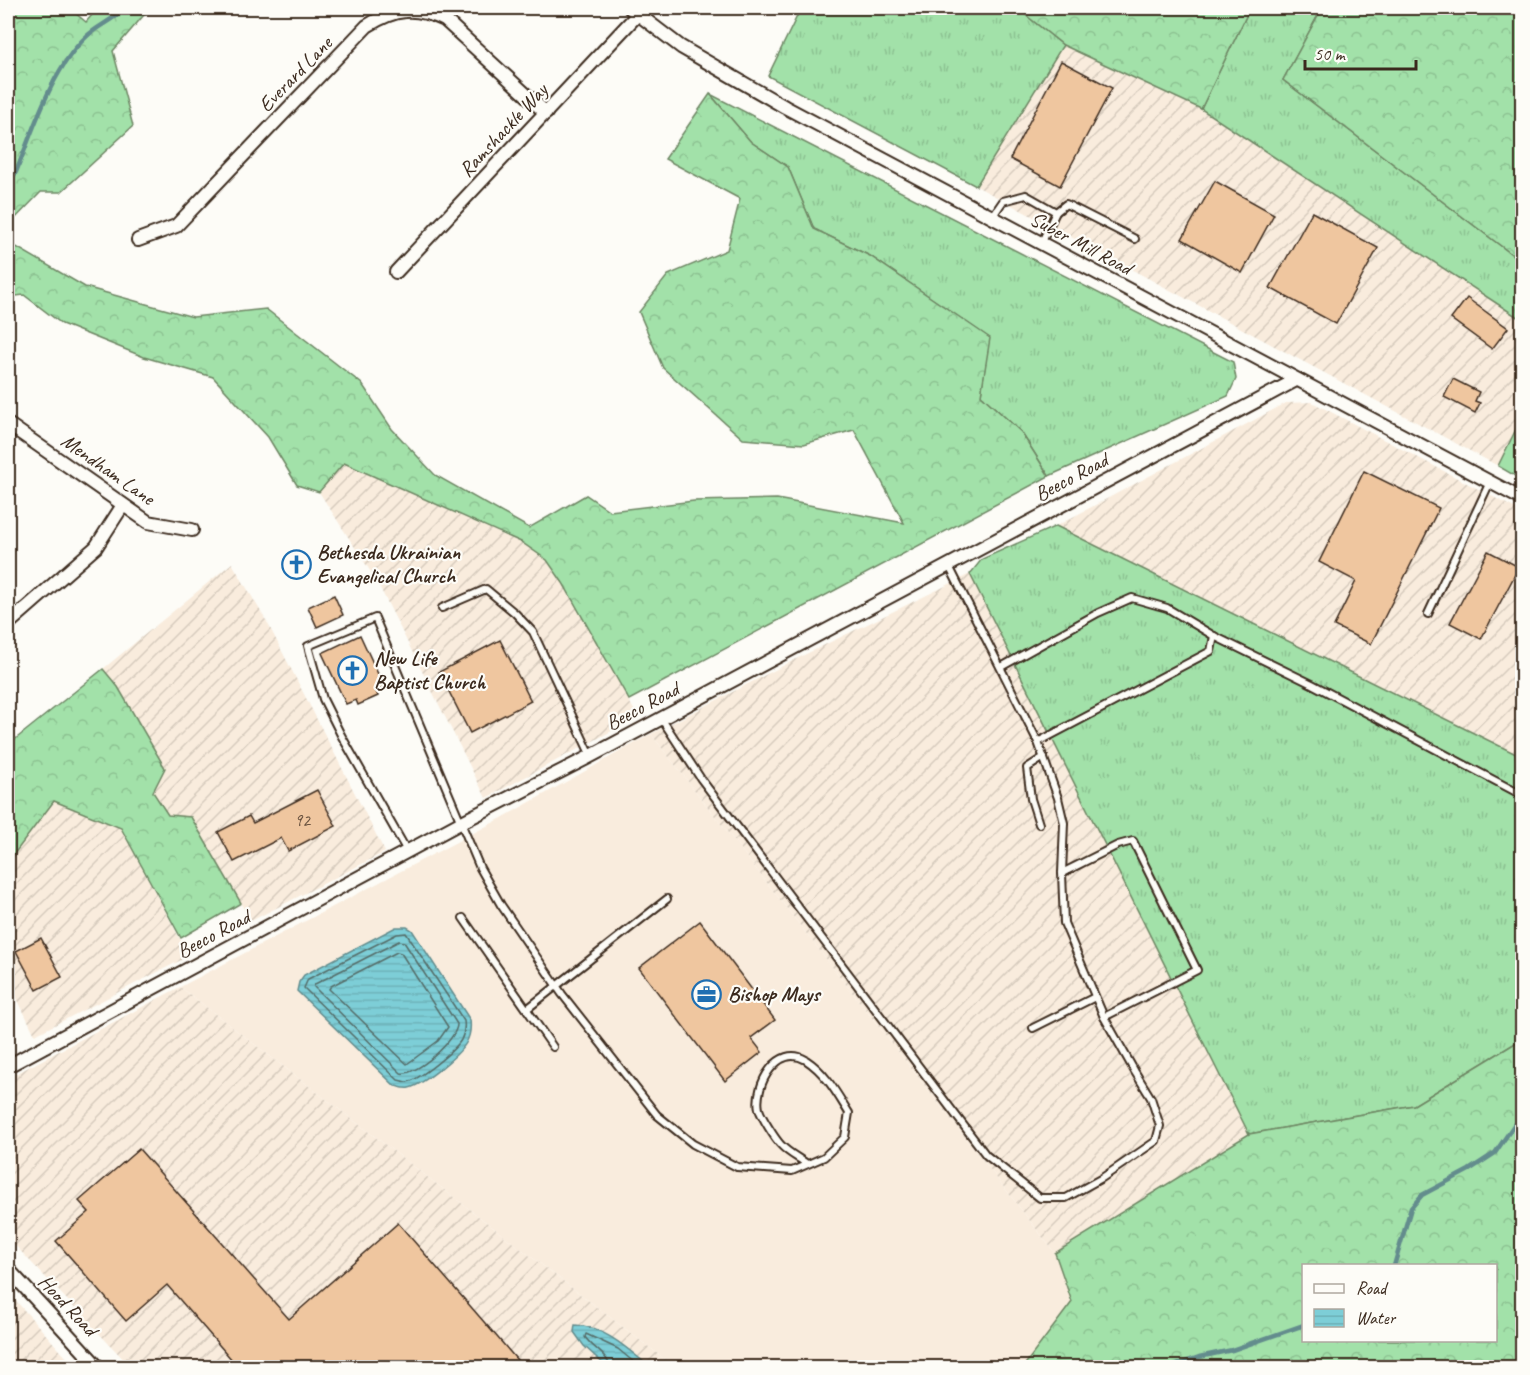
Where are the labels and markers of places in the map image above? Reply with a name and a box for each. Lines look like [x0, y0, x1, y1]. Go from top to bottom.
place label: Bethesda Ukrainian Evangelical Church [317, 539, 460, 589]
church icon: Bethesda Ukrainian Evangelical Church [280, 548, 312, 580]
place label: New Life Baptist Church [374, 645, 486, 695]
church icon: New Life Baptist Church [337, 654, 369, 686]
office icon: Bishop Mays [691, 978, 723, 1010]
place label: Bishop Mays [728, 981, 822, 1007]

